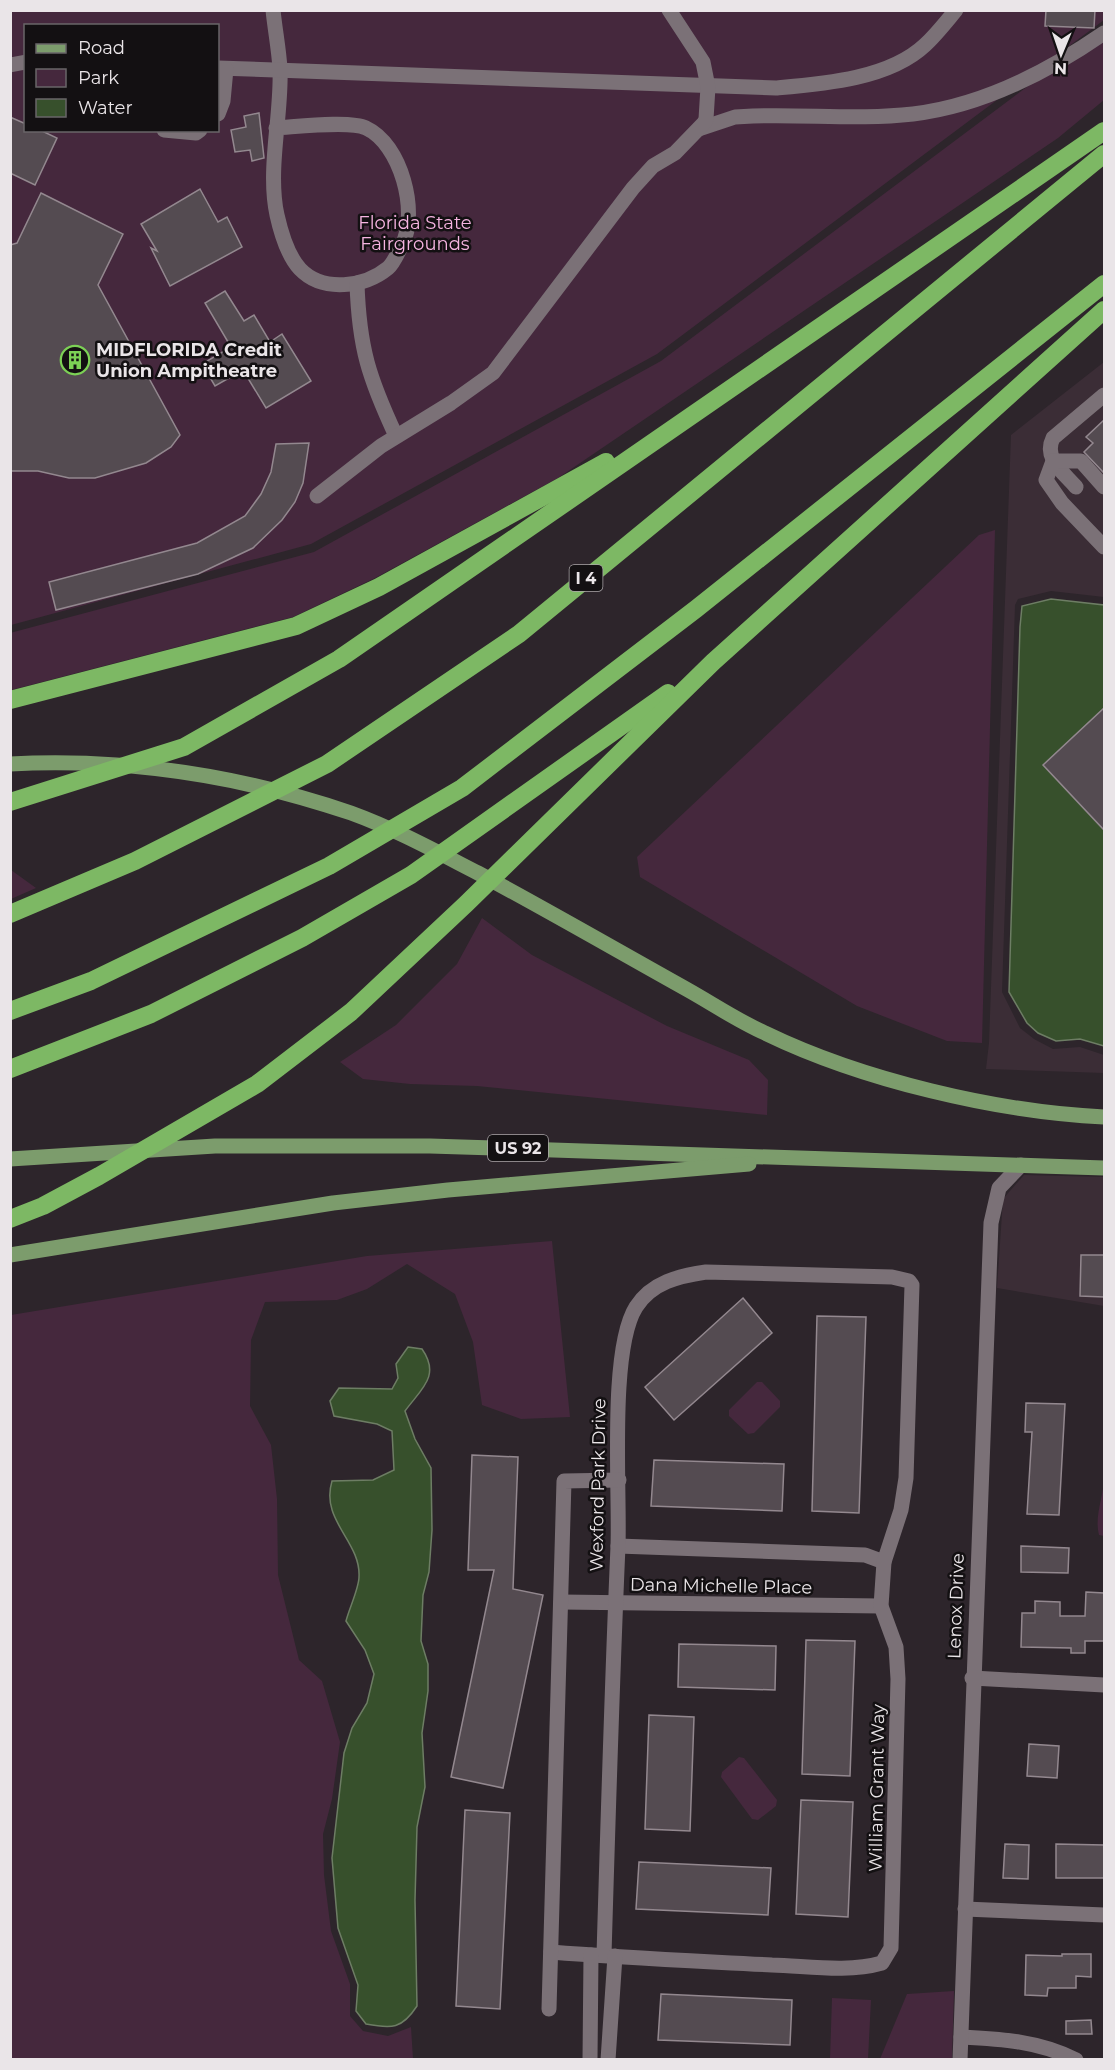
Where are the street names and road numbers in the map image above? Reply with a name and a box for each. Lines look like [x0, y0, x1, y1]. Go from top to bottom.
road number: I 4 [570, 565, 602, 591]
road number: US 92 [488, 1135, 548, 1161]
street label: Wexford Park Drive [585, 1398, 611, 1572]
street label: Lenox Drive [943, 1553, 969, 1659]
street label: Dana Michelle Place [630, 1573, 813, 1599]
street label: William Grant Way [865, 1704, 889, 1872]

